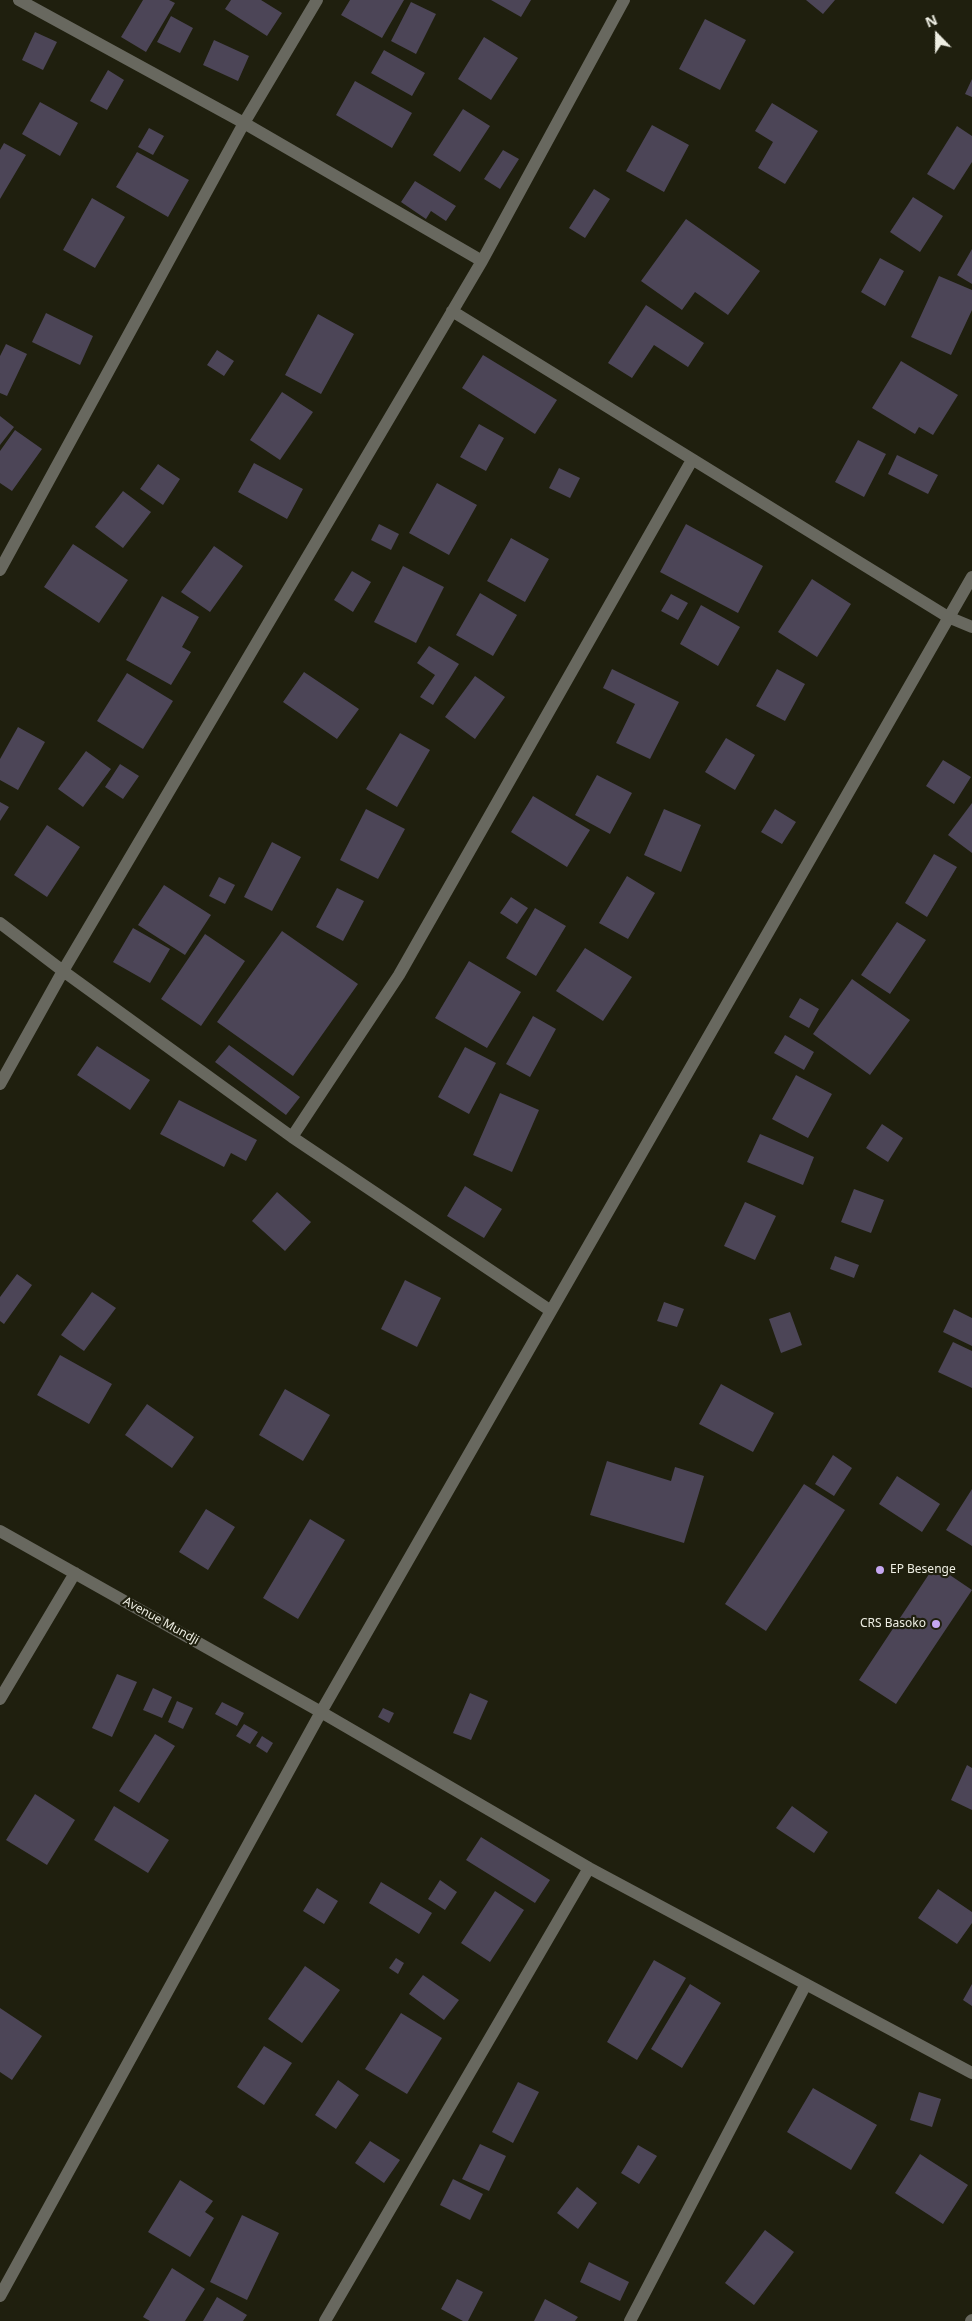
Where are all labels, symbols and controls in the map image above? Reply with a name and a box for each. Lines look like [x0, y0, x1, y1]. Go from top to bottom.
north arrow [912, 10, 962, 60]
text: N [922, 10, 940, 32]
place label: EP Besenge [890, 1563, 956, 1577]
marker: EP Besenge [874, 1564, 886, 1576]
street label: Avenue Mundji [121, 1594, 201, 1648]
place label: CRS Basoko [860, 1617, 926, 1631]
marker: CRS Basoko [930, 1618, 942, 1630]

